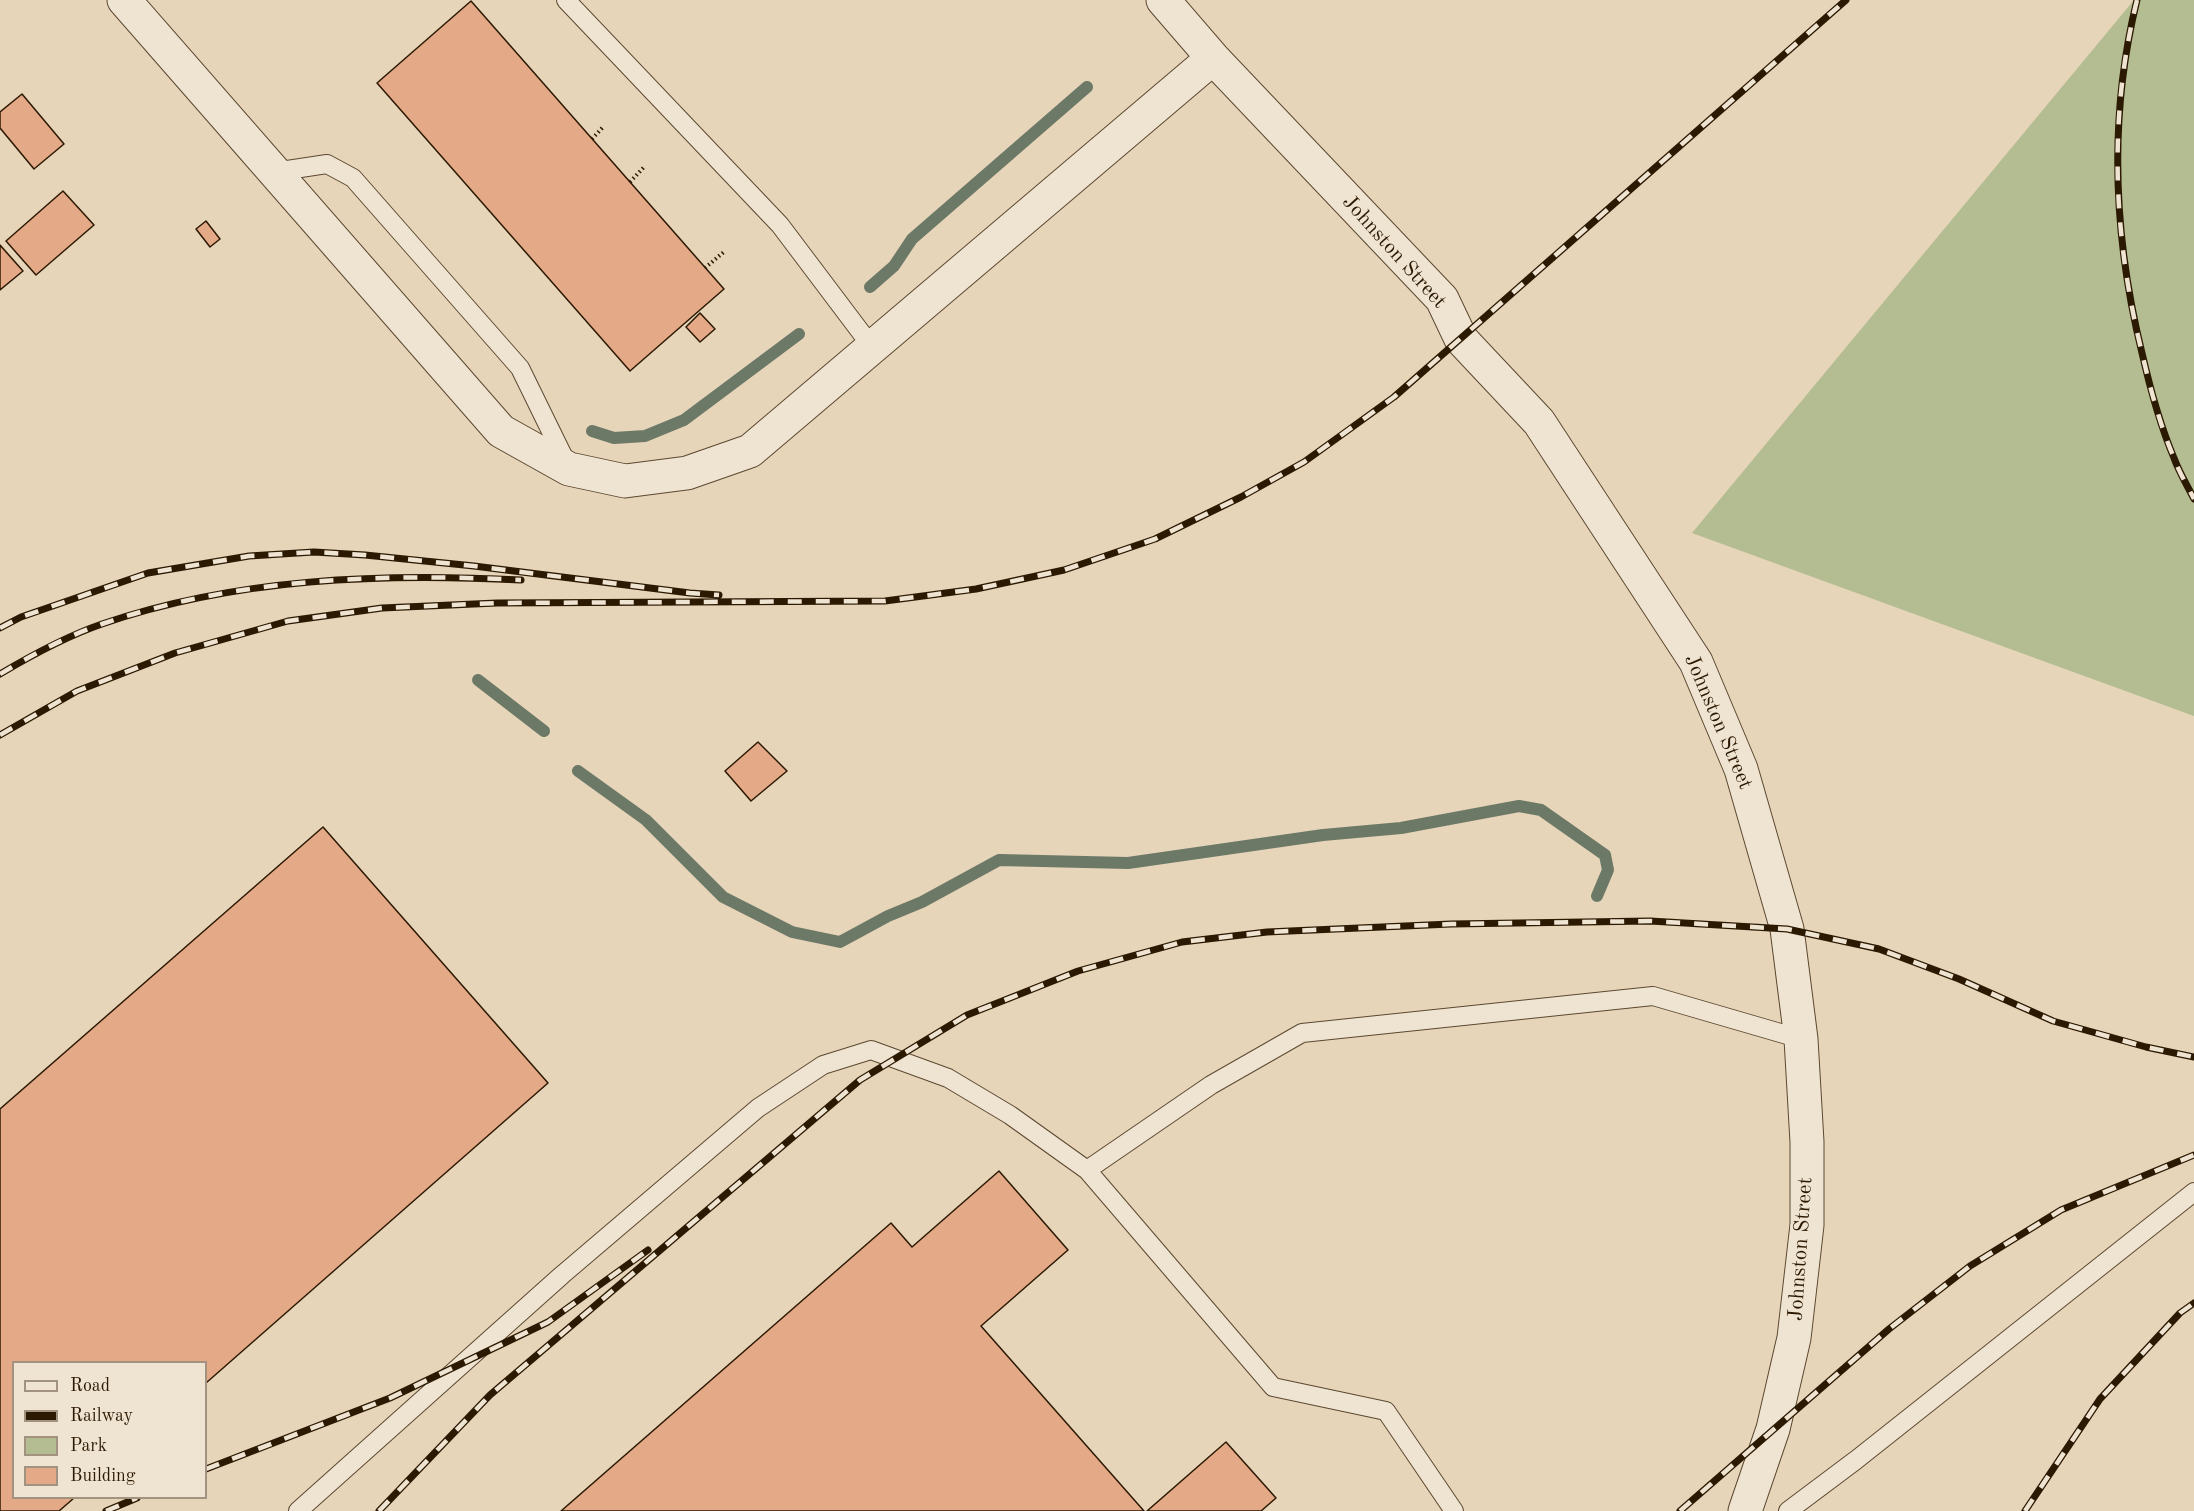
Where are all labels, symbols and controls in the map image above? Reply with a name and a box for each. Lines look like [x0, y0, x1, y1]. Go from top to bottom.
street label: Johnston Street [1336, 190, 1452, 314]
street label: Johnston Street [1678, 651, 1758, 793]
street label: Johnston Street [1783, 1176, 1819, 1322]
legend [12, 1361, 207, 1499]
text: Road [70, 1377, 110, 1395]
text: Railway [70, 1407, 133, 1425]
text: Park [70, 1437, 107, 1455]
text: Building [70, 1467, 135, 1485]

